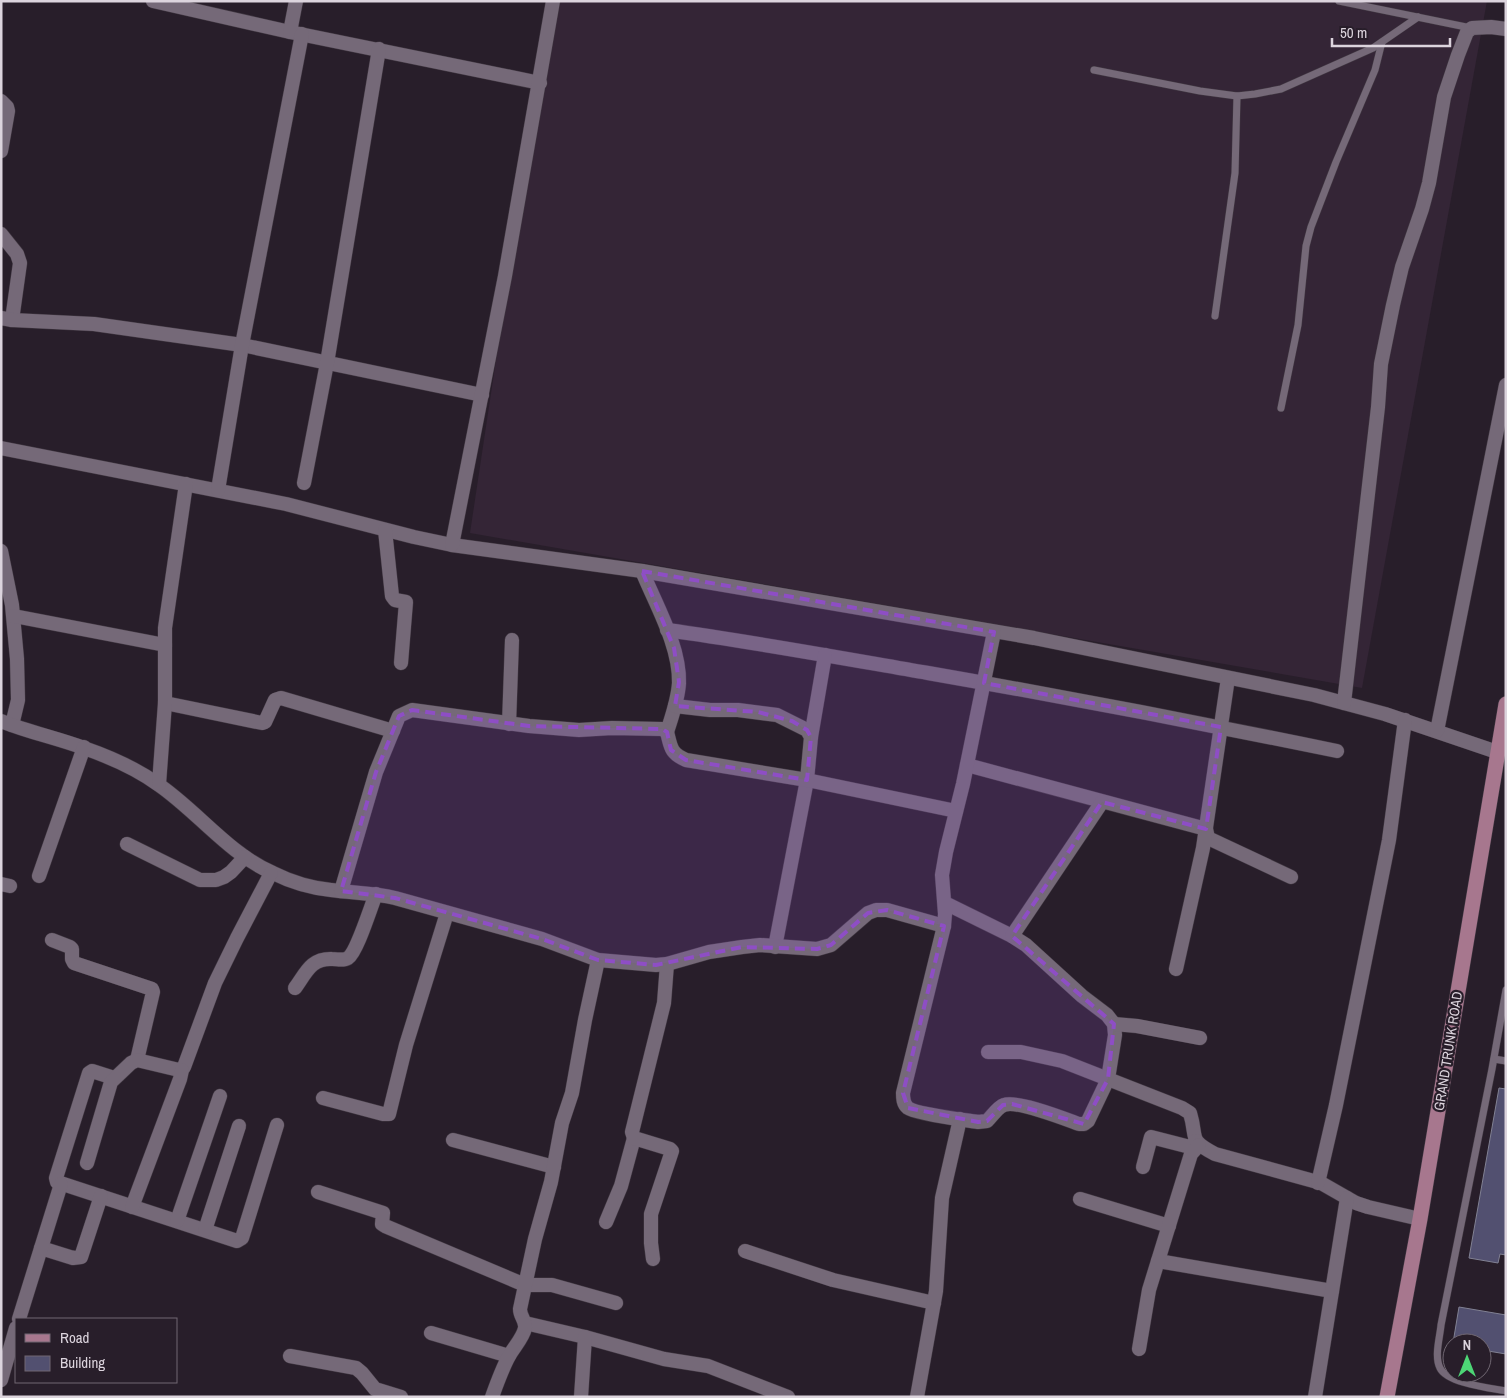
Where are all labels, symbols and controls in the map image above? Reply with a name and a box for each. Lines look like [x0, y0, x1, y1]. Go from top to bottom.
scale bar [1332, 15, 1450, 47]
text: 50 m [1340, 22, 1367, 43]
street label: GRAND TRUNK ROAD [1430, 990, 1466, 1112]
legend [15, 1318, 178, 1383]
text: Road [60, 1327, 89, 1348]
north arrow [1442, 1333, 1492, 1383]
text: N [1463, 1336, 1471, 1354]
text: Building [60, 1352, 105, 1373]

